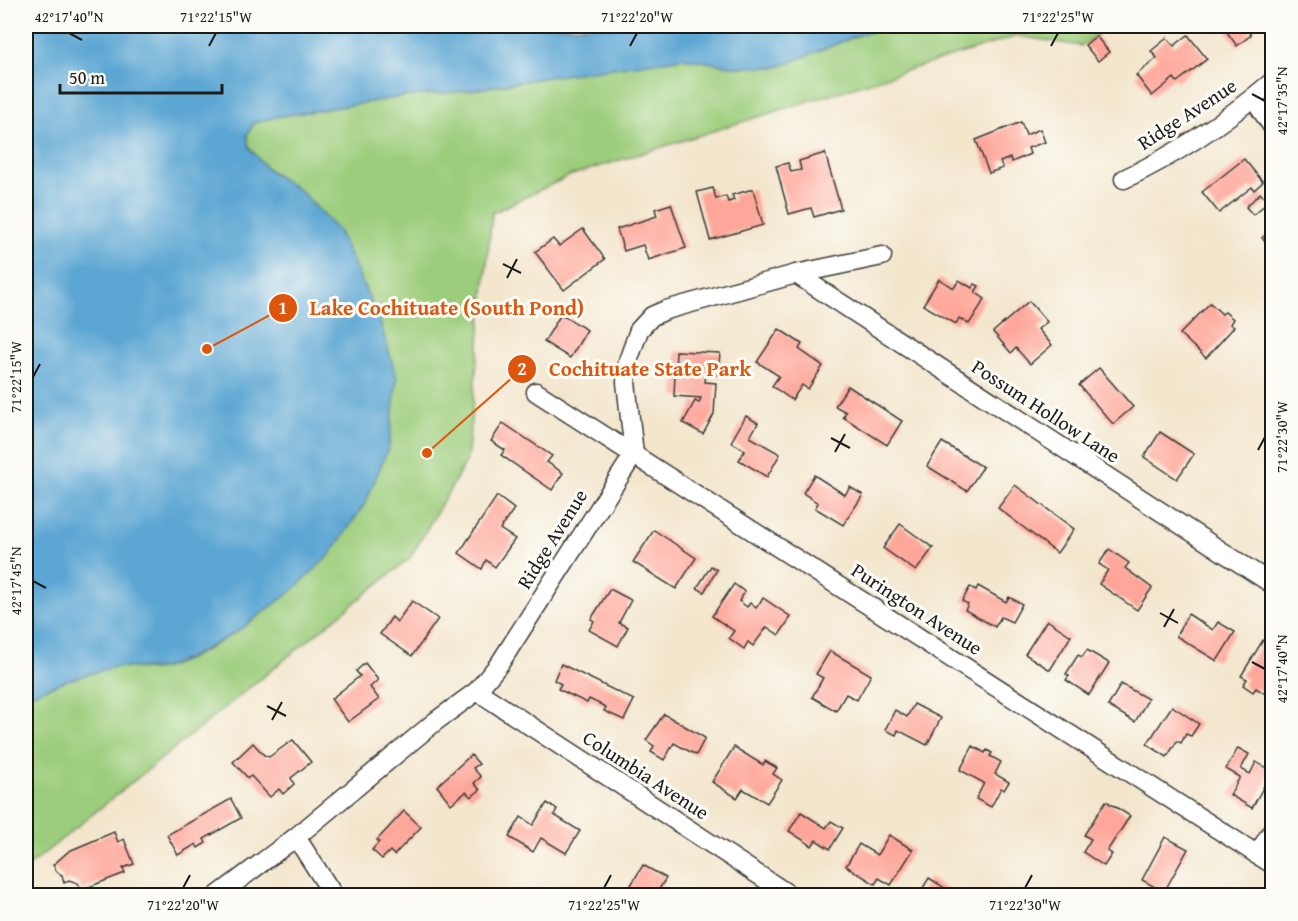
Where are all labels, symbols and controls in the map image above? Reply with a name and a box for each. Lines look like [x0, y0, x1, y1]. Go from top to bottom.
text: 42°17'40"N [35, 6, 104, 27]
text: 71°22'15"W [180, 6, 252, 27]
text: 71°22'20"W [601, 6, 673, 27]
text: 71°22'25"W [1022, 6, 1094, 27]
scale bar [60, 57, 222, 95]
text: 50 m [69, 64, 105, 91]
text: 42°17'35"N [1271, 66, 1292, 135]
street label: Ridge Avenue [1131, 71, 1242, 157]
callout: Lake Cochituate (South Pond) [268, 288, 596, 327]
text: Lake Cochituate (South Pond) [310, 292, 584, 323]
text: 1 [278, 294, 288, 321]
text: 71°22'15"W [5, 341, 26, 413]
callout: Cochituate State Park [507, 350, 763, 389]
street label: Possum Hollow Lane [966, 352, 1126, 469]
text: Cochituate State Park [549, 353, 752, 384]
text: 2 [517, 355, 527, 382]
text: 71°22'30"W [1271, 401, 1292, 473]
street label: Ridge Avenue [509, 483, 594, 594]
text: 42°17'45"N [5, 546, 26, 615]
street label: Purington Avenue [846, 555, 988, 662]
text: 42°17'40"N [1271, 634, 1292, 703]
street label: Columbia Avenue [578, 723, 715, 826]
text: 71°22'20"W [147, 894, 219, 915]
text: 71°22'25"W [568, 894, 640, 915]
text: 71°22'30"W [989, 894, 1061, 915]

